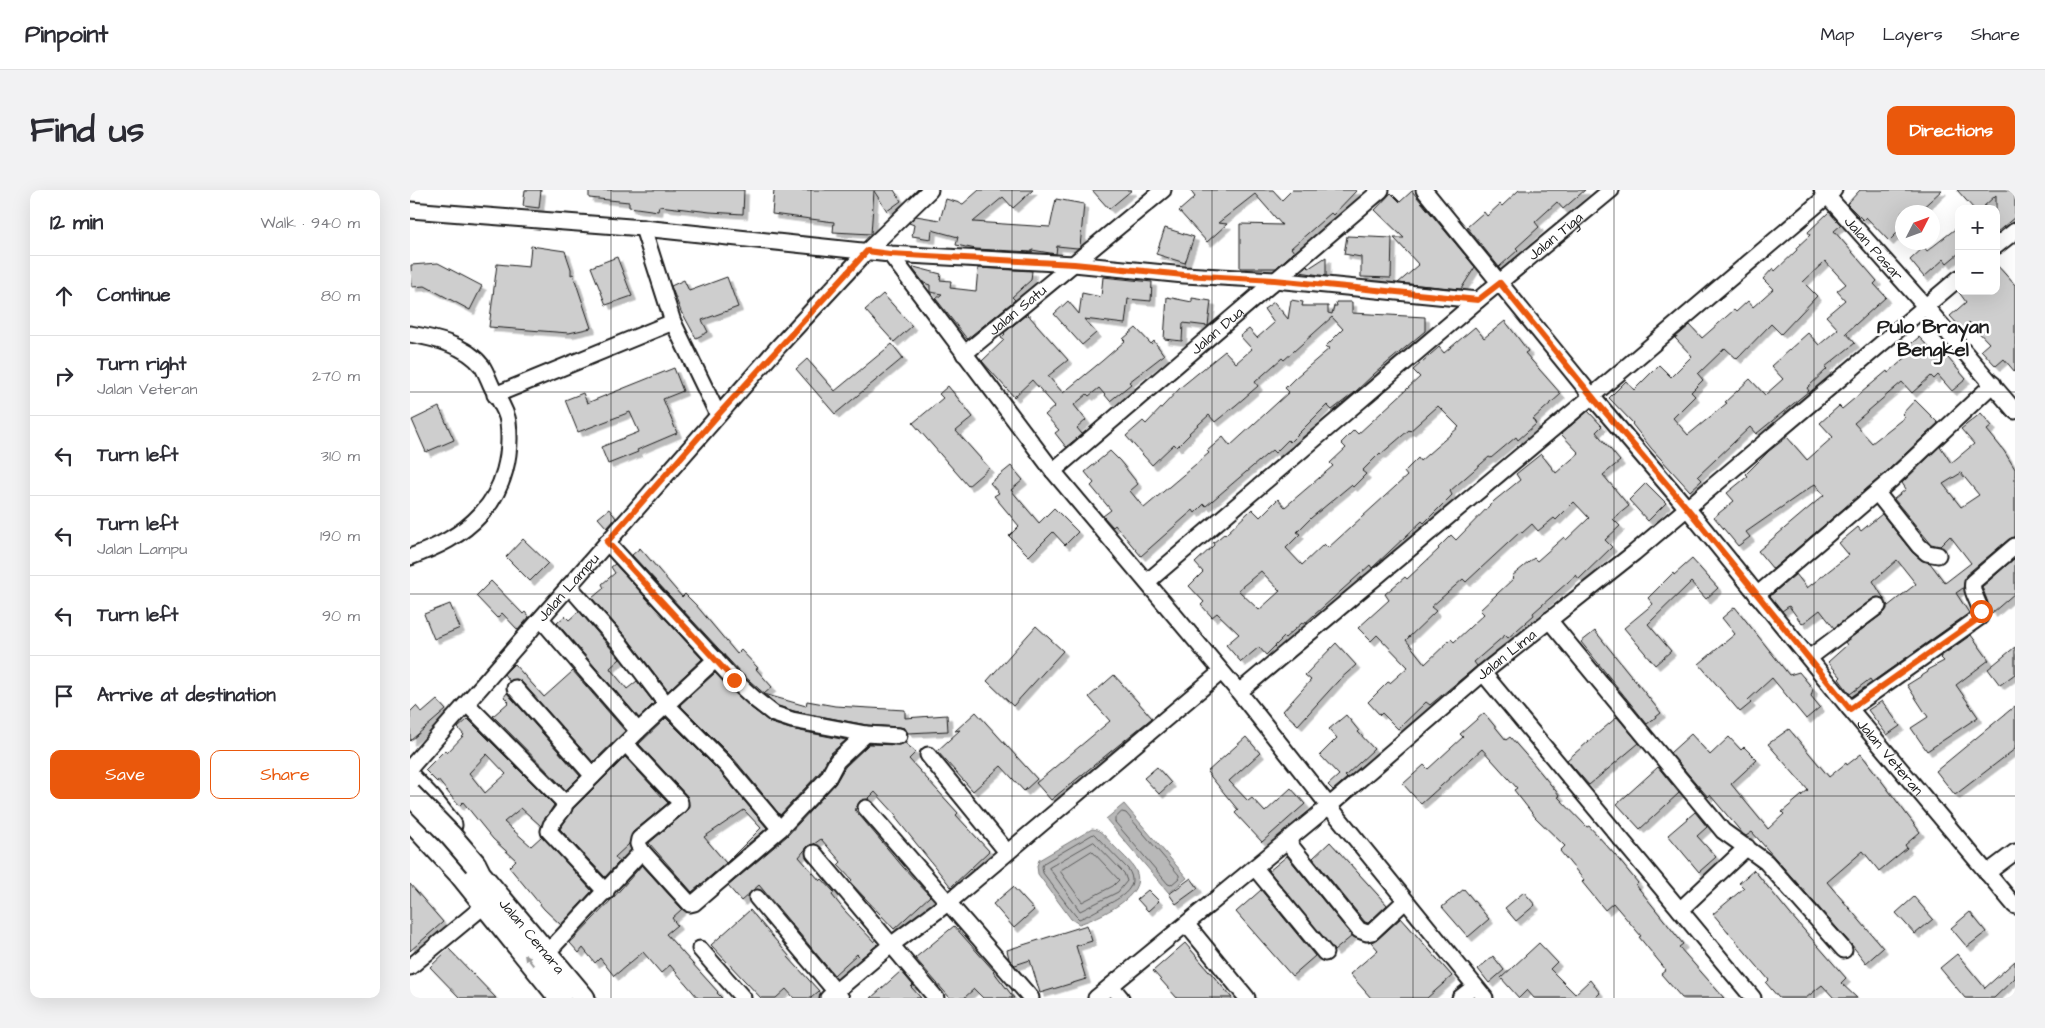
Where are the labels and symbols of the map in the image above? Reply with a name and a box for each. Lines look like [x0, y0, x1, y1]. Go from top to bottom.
north arrow [1895, 205, 1940, 250]
street label: Jalan Tiga [1523, 207, 1588, 265]
street label: Jalan Pasar [1839, 212, 1908, 285]
street label: Jalan Satu [984, 279, 1051, 341]
street label: Jalan Dua [1186, 301, 1248, 359]
district label: Pulo Brayan Bengkel [1877, 313, 1989, 365]
street label: Jalan Lampu [532, 548, 604, 626]
route start [1970, 600, 1993, 623]
street label: Jalan Lima [1472, 624, 1541, 685]
route end [723, 669, 746, 692]
street label: Jalan Veteran [1852, 714, 1929, 800]
street label: Jalan Cemara [494, 894, 570, 979]
one-way arrow [524, 954, 535, 967]

